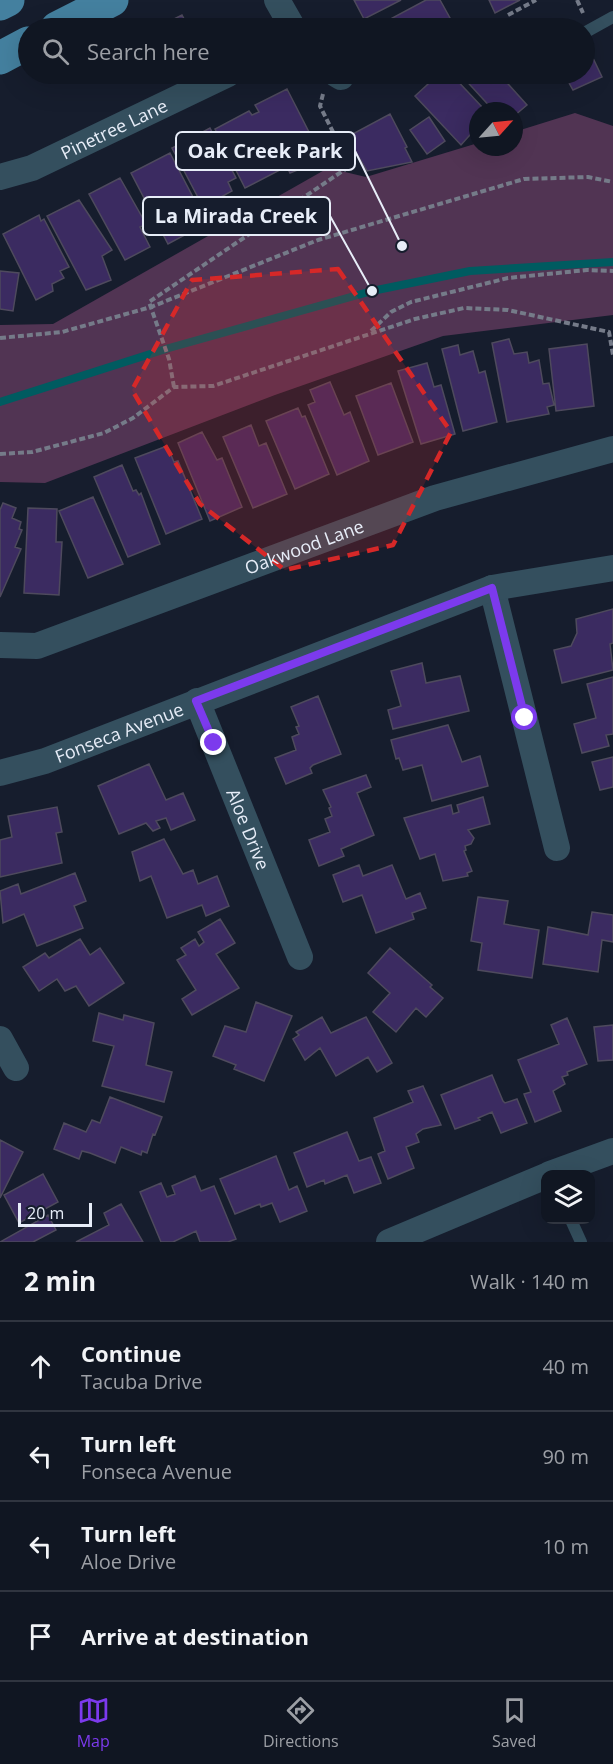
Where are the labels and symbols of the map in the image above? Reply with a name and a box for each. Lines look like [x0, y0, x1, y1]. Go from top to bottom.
street label: Pinetree Lane [56, 93, 171, 165]
north arrow [469, 102, 523, 156]
callout: Oak Creek Park [176, 132, 355, 170]
text: Oak Creek Park [188, 137, 343, 164]
callout: La Mirada Creek [143, 197, 330, 235]
text: La Mirada Creek [155, 202, 318, 229]
street label: Oakwood Lane [241, 514, 367, 580]
street label: Fonseca Avenue [51, 697, 187, 768]
route start [511, 704, 537, 730]
route end [200, 729, 226, 755]
street label: Aloe Drive [221, 785, 276, 873]
scale bar [18, 1200, 92, 1228]

